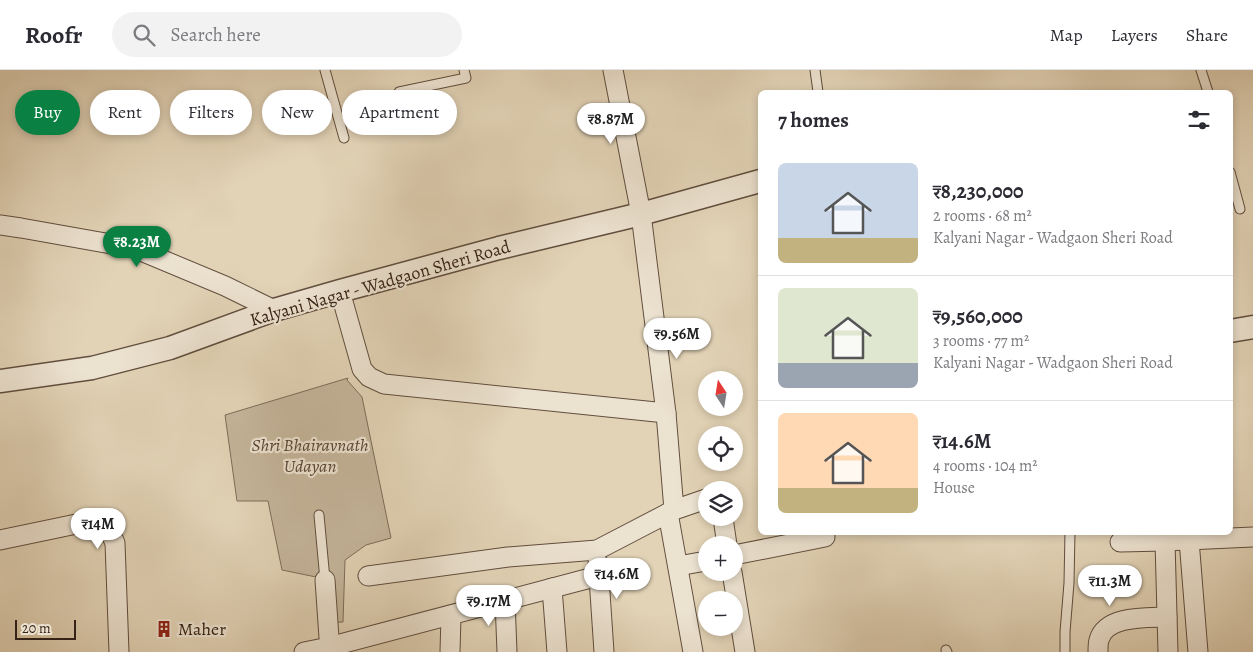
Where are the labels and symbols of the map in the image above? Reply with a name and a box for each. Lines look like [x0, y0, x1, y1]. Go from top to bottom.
pin: ₹8.87M [570, 102, 652, 145]
pin: ₹8.23M [96, 226, 178, 268]
street label: Kalyani Nagar - Wadgaon Sheri Road [247, 234, 513, 332]
pin: ₹9.56M [636, 318, 718, 360]
north arrow [698, 371, 742, 416]
park label: Shri Bhairavnath Udayan [251, 433, 369, 478]
pin: ₹14M [68, 508, 128, 550]
pin: ₹14.6M [576, 558, 658, 600]
pin: ₹11.3M [1069, 564, 1151, 607]
pin: ₹9.17M [448, 584, 530, 627]
scale bar [15, 617, 76, 640]
place label: Maher [178, 617, 226, 641]
building icon: Maher [154, 619, 174, 639]

